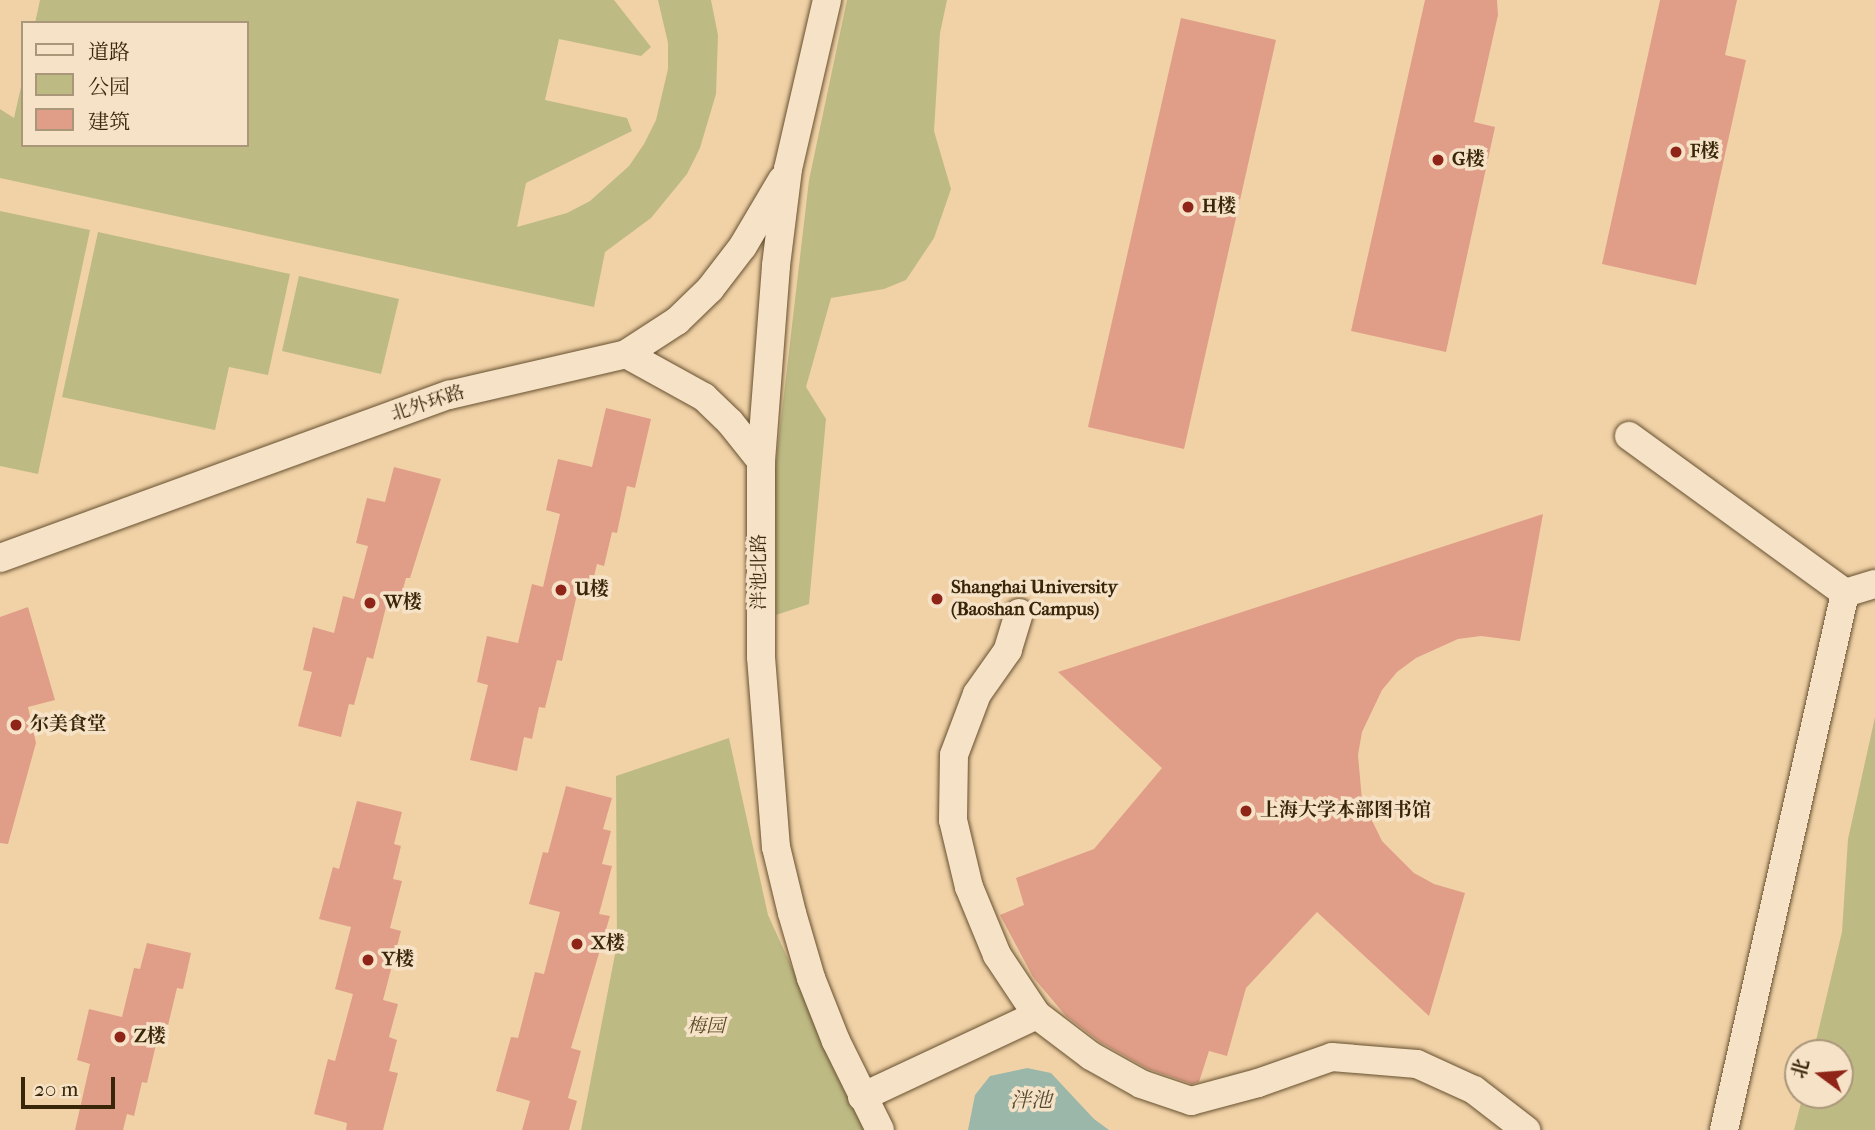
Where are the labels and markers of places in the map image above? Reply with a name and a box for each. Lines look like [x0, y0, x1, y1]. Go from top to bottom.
place label: F楼 [1690, 141, 1719, 163]
marker: F楼 [1668, 144, 1684, 160]
place label: G楼 [1452, 149, 1484, 171]
marker: G楼 [1430, 152, 1446, 168]
place label: H楼 [1202, 196, 1236, 218]
marker: H楼 [1180, 199, 1196, 215]
place label: Shanghai University (Baoshan Campus) [951, 577, 1118, 621]
place label: U楼 [575, 579, 609, 601]
marker: U楼 [553, 582, 569, 598]
marker: Shanghai University (Baoshan Campus) [929, 591, 945, 607]
place label: W楼 [384, 592, 422, 614]
marker: W楼 [362, 595, 378, 611]
place label: 尔美食堂 [30, 714, 106, 736]
marker: 尔美食堂 [8, 717, 24, 733]
place label: 上海大学本部图书馆 [1260, 800, 1431, 822]
marker: 上海大学本部图书馆 [1238, 803, 1254, 819]
place label: X楼 [591, 933, 625, 955]
marker: X楼 [569, 936, 585, 952]
place label: Y楼 [382, 949, 414, 971]
marker: Y楼 [360, 952, 376, 968]
place label: Z楼 [134, 1026, 166, 1048]
marker: Z楼 [112, 1029, 128, 1045]

